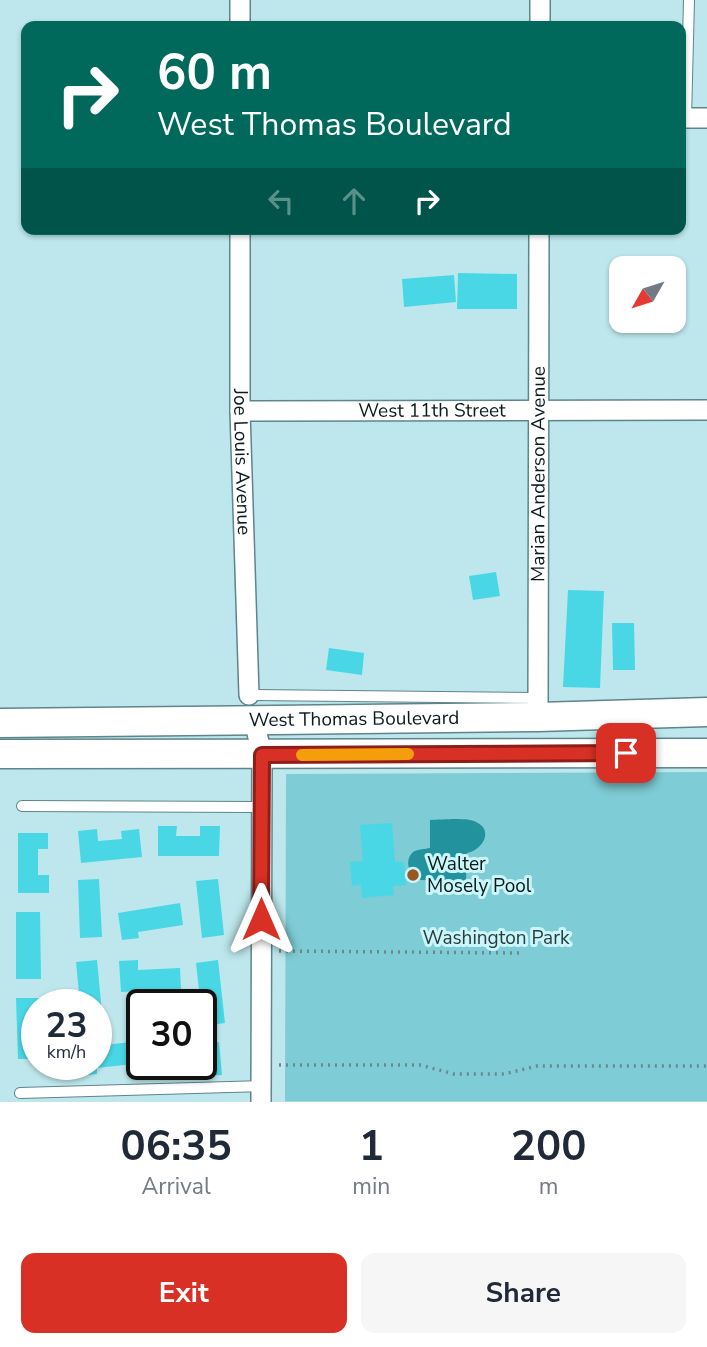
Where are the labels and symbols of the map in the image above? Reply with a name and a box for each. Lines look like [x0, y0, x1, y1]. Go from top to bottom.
north arrow [609, 256, 686, 332]
street label: Marian Anderson Avenue [525, 366, 552, 582]
street label: Joe Louis Avenue [227, 388, 257, 536]
street label: West 11th Street [358, 397, 506, 424]
street label: West Thomas Boulevard [248, 705, 460, 733]
pin [596, 723, 656, 783]
place label: Walter Mosely Pool [427, 851, 532, 899]
marker: Walter Mosely Pool [405, 867, 421, 883]
position arrow [224, 882, 298, 956]
park label: Washington Park [423, 925, 570, 951]
speed limit sign: 30 [126, 989, 217, 1080]

